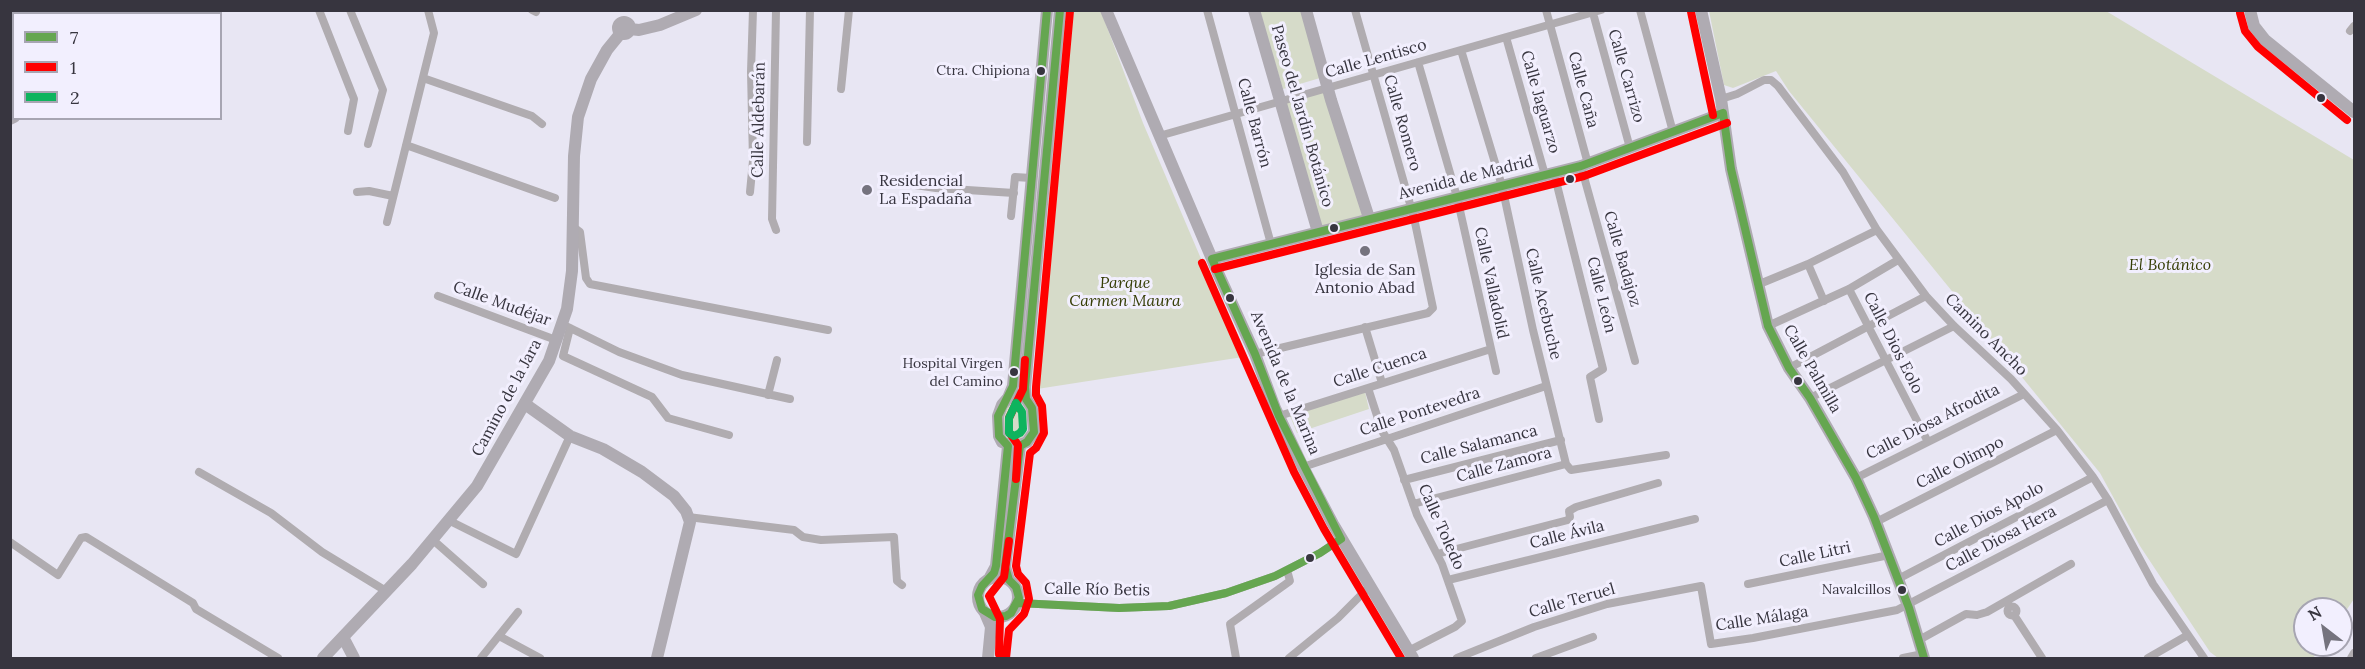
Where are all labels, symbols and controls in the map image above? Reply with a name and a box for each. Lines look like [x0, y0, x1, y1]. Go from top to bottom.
legend [12, 12, 222, 120]
street label: Paseo del Jardín Botánico [1267, 23, 1337, 209]
text: 7 [70, 26, 78, 49]
street label: Calle Carrizo [1604, 27, 1648, 125]
street label: Calle Lentisco [1323, 35, 1429, 83]
street label: Calle Jaguarzo [1516, 48, 1564, 156]
street label: Calle Caña [1564, 50, 1602, 130]
text: 1 [70, 56, 77, 79]
street label: Calle Aldebarán [748, 62, 770, 178]
place label: Ctra. Chipiona [936, 63, 1030, 79]
marker: Ctra. Chipiona [1035, 65, 1047, 77]
street label: Calle Romero [1379, 73, 1425, 173]
street label: Calle Barrón [1233, 76, 1275, 170]
text: 2 [70, 86, 80, 109]
unlabelled marker [2315, 92, 2327, 104]
street label: Avenida de Madrid [1396, 152, 1536, 204]
place label: Residencial La Espadaña [879, 171, 972, 209]
unlabelled marker [1564, 173, 1576, 185]
marker: Residencial La Espadaña [860, 183, 874, 197]
street label: Calle Badajoz [1599, 209, 1645, 309]
unlabelled marker [1328, 222, 1340, 234]
street label: Calle Valladolid [1470, 225, 1512, 341]
marker: Iglesia de San Antonio Abad [1358, 244, 1372, 258]
street label: Calle Acebuche [1521, 246, 1565, 362]
street label: Calle León [1582, 255, 1620, 335]
park label: El Botánico [2129, 255, 2211, 275]
place label: Iglesia de San Antonio Abad [1314, 260, 1416, 298]
park label: Parque Carmen Maura [1069, 273, 1181, 311]
street label: Calle Mudéjar [450, 277, 554, 331]
street label: Calle Dios Eolo [1859, 289, 1927, 397]
street label: Camino Ancho [1941, 290, 2031, 380]
unlabelled marker [1224, 292, 1236, 304]
street label: Avenida de la Marina [1246, 308, 1324, 458]
street label: Calle Palmilla [1779, 321, 1845, 417]
street label: Camino de la Jara [468, 336, 546, 460]
street label: Calle Cuenca [1331, 344, 1429, 392]
place label: Hospital Virgen del Camino [902, 356, 1003, 388]
marker: Hospital Virgen del Camino [1008, 366, 1020, 378]
unlabelled marker [1792, 375, 1804, 387]
street label: Calle Diosa Afrodita [1863, 380, 2003, 464]
street label: Calle Pontevedra [1357, 383, 1483, 441]
street label: Calle Salamanca [1418, 421, 1540, 469]
street label: Calle Olimpo [1913, 433, 2007, 493]
street label: Calle Zamora [1454, 443, 1554, 487]
street label: Calle Dios Apolo [1931, 478, 2047, 552]
street label: Calle Toledo [1414, 481, 1468, 573]
street label: Calle Diosa Hera [1942, 502, 2060, 576]
street label: Calle Ávila [1528, 517, 1606, 553]
street label: Calle Litri [1777, 538, 1853, 572]
unlabelled marker [1304, 552, 1316, 564]
street label: Calle Río Betis [1044, 579, 1150, 601]
street label: Calle Teruel [1527, 580, 1617, 622]
place label: Navalcillos [1822, 582, 1891, 598]
marker: Navalcillos [1896, 584, 1908, 596]
north arrow [2293, 597, 2353, 657]
street label: Calle Málaga [1714, 602, 1810, 636]
text: N [2304, 602, 2325, 625]

